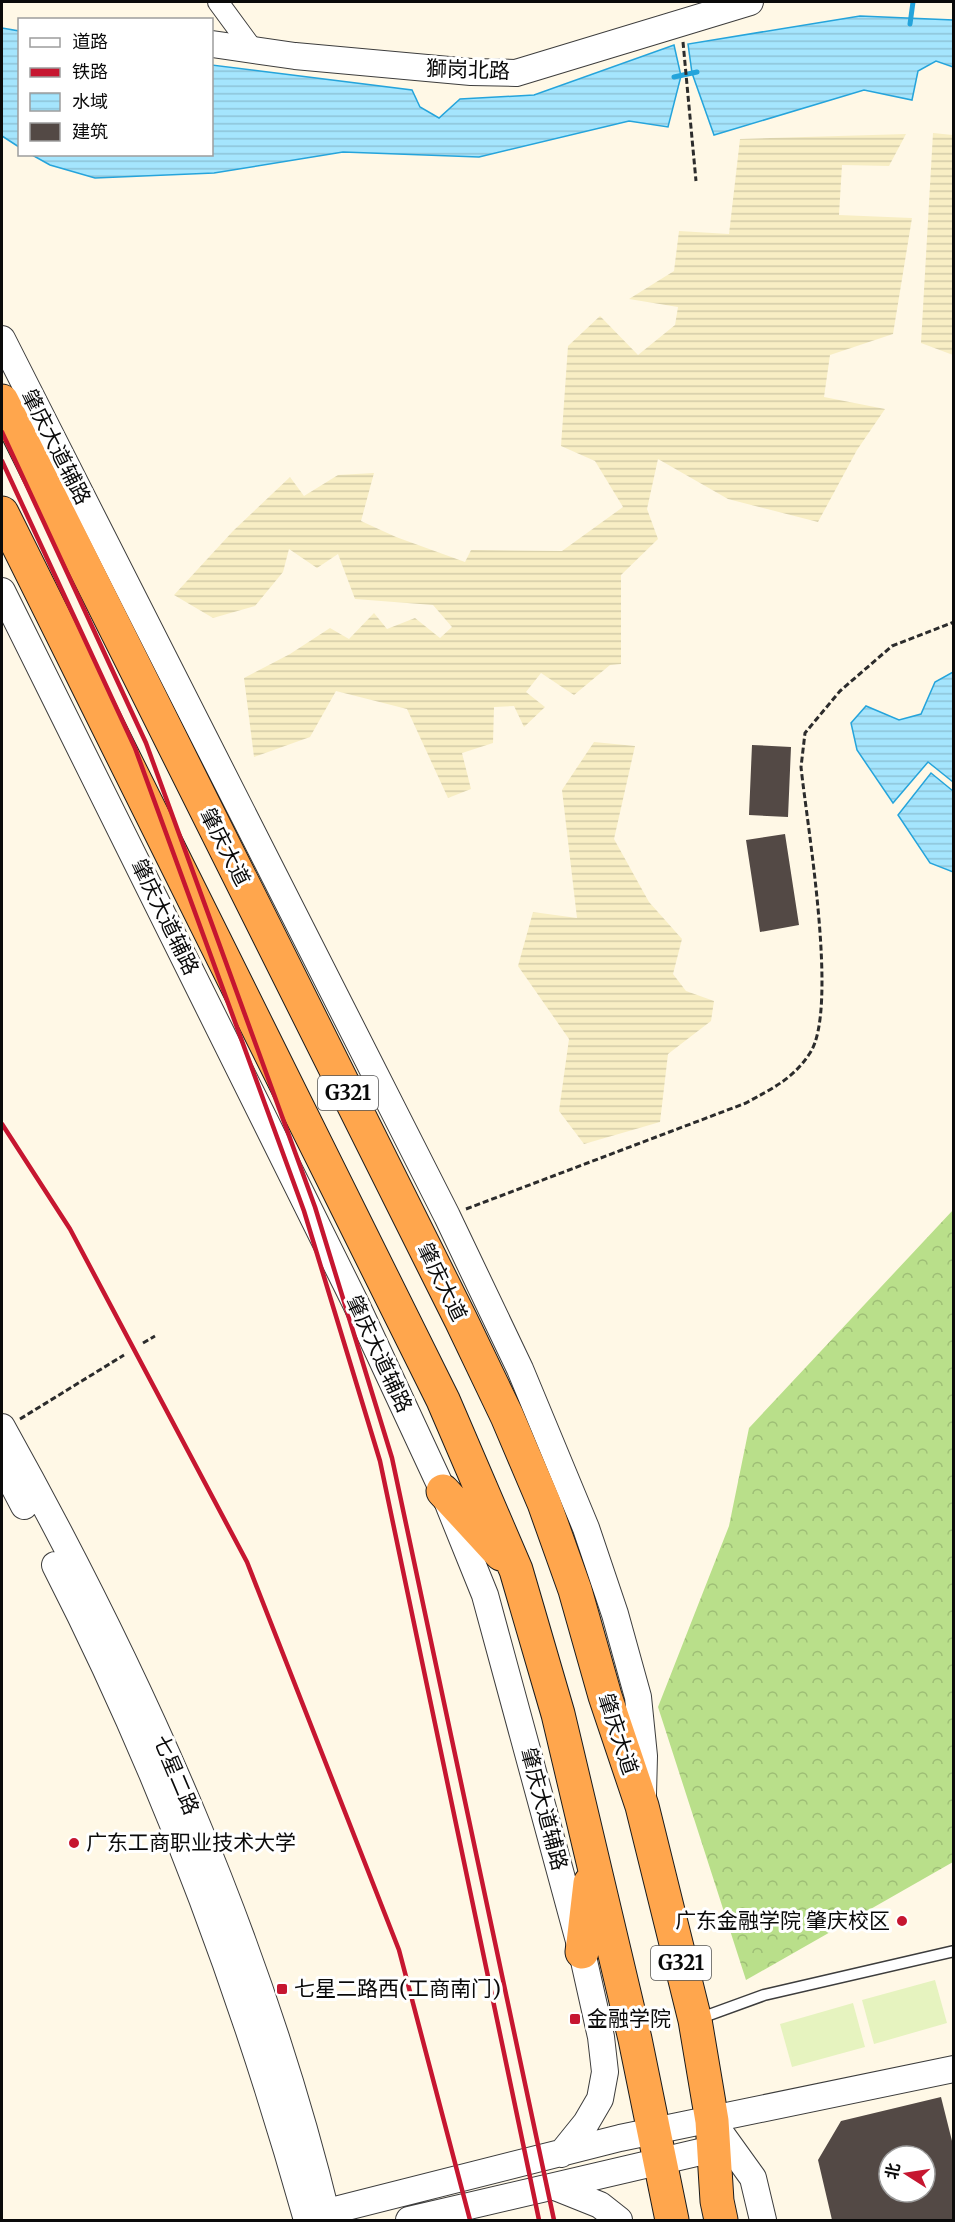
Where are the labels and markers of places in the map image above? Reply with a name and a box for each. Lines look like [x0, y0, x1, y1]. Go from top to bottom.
place label: 广东工商职业技术大学 [86, 1829, 296, 1856]
marker: 广东工商职业技术大学 [67, 1836, 81, 1850]
place label: 广东金融学院 肇庆校区 [675, 1907, 890, 1934]
marker: 广东金融学院 肇庆校区 [895, 1914, 909, 1928]
place label: 七星二路西(工商南门) [294, 1975, 501, 2002]
marker: 七星二路西(工商南门) [275, 1982, 289, 1996]
place label: 金融学院 [587, 2005, 671, 2032]
marker: 金融学院 [568, 2012, 582, 2026]

